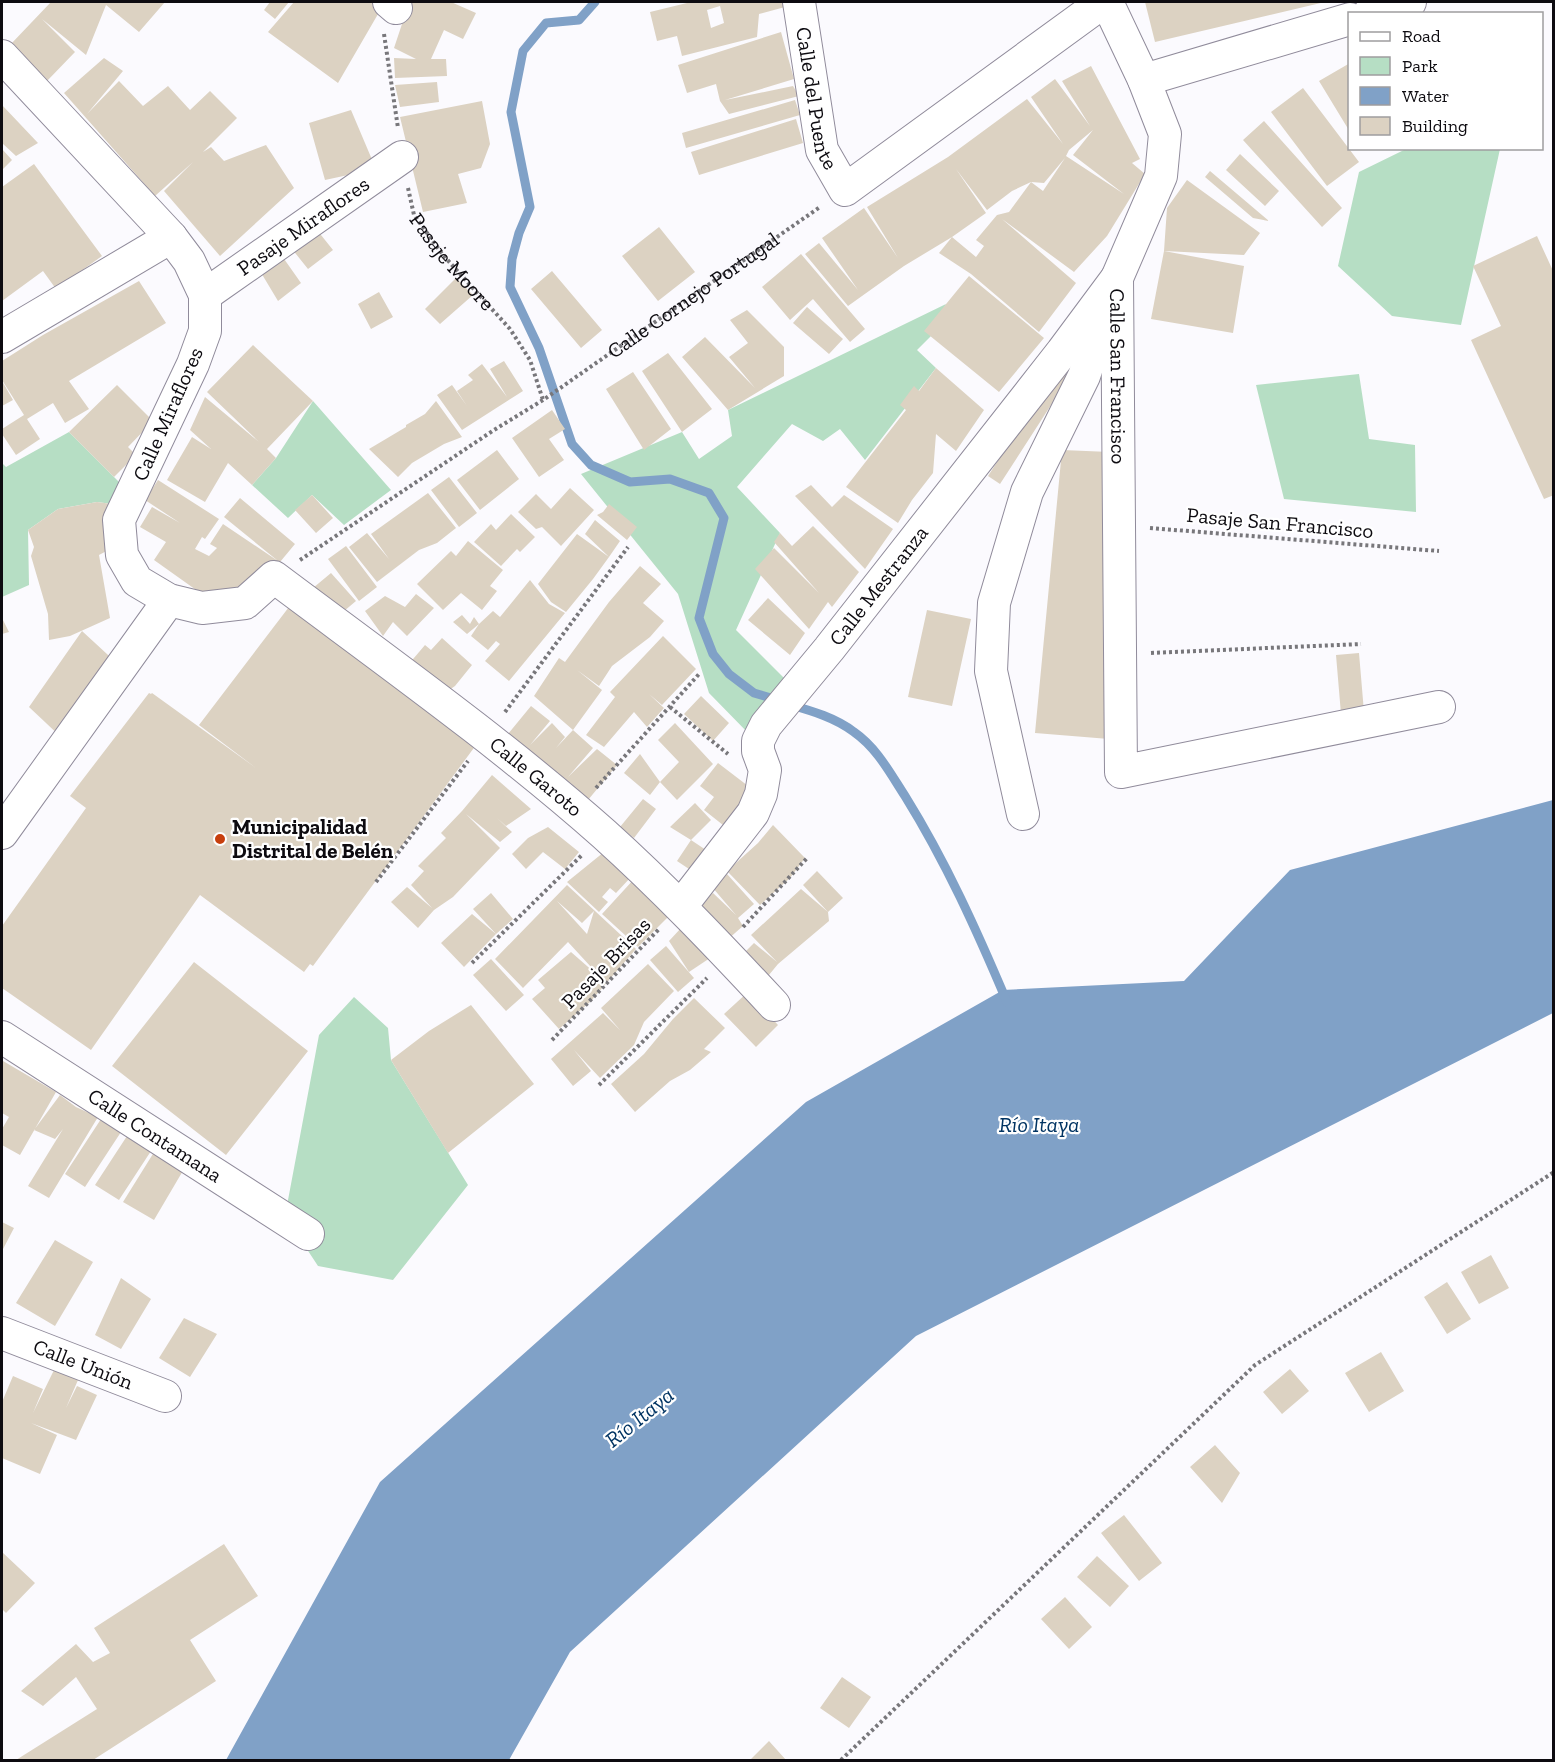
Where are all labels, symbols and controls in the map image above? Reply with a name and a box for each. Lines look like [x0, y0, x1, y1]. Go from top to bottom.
legend [1348, 12, 1543, 150]
street label: Calle del Puente [791, 25, 844, 174]
text: Road [1402, 25, 1441, 47]
text: Park [1402, 55, 1438, 77]
text: Water [1402, 85, 1449, 107]
text: Building [1402, 115, 1468, 137]
street label: Pasaje Miraflores [232, 171, 374, 281]
street label: Pasaje Moore [405, 208, 500, 316]
street label: Calle Cornejo Portugal [602, 226, 784, 363]
street label: Calle San Francisco [1105, 288, 1132, 464]
street label: Calle Miraflores [127, 343, 208, 484]
street label: Pasaje San Francisco [1185, 502, 1375, 544]
street label: Calle Mestranza [824, 520, 933, 650]
street label: Calle Garoto [485, 731, 588, 822]
place label: Municipalidad Distrital de Belén [232, 814, 394, 863]
marker: Municipalidad Distrital de Belén [213, 832, 227, 846]
street label: Pasaje Brisas [556, 912, 656, 1014]
street label: Calle Contamana [84, 1083, 227, 1187]
water label: Río Itaya [999, 1111, 1079, 1138]
street label: Calle Unión [30, 1333, 137, 1394]
water label: Río Itaya [599, 1382, 679, 1453]

